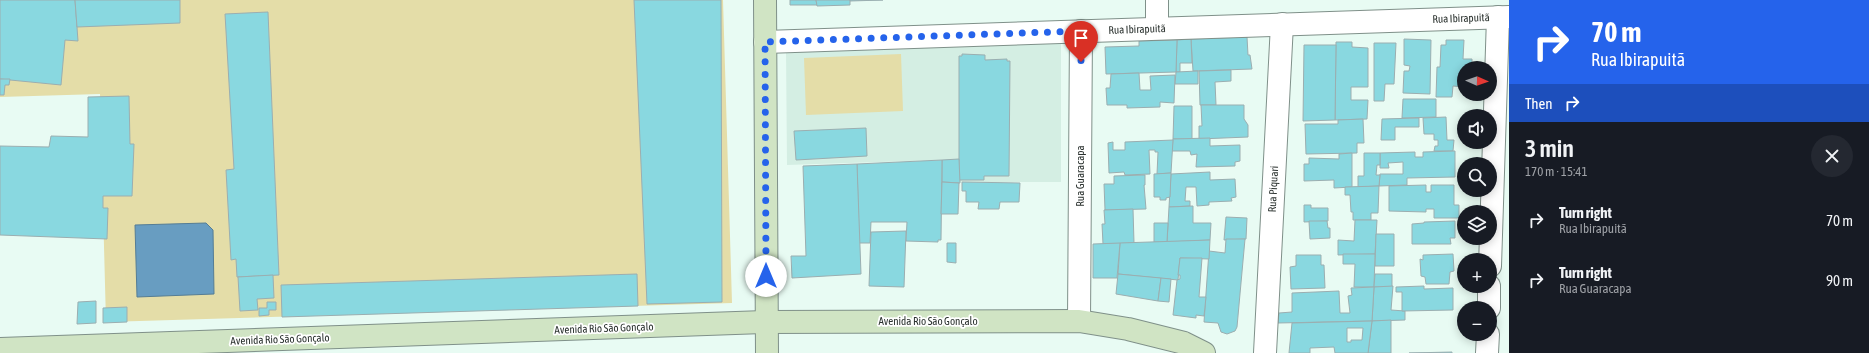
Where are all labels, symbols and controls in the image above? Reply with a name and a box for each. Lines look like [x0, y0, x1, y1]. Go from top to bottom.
street label: Rua Ibirapuitã [1432, 11, 1490, 25]
icon: right [1525, 16, 1577, 68]
text: 70 m [1591, 16, 1641, 48]
pin [1064, 21, 1098, 62]
street label: Rua Ibirapuitã [1108, 22, 1166, 36]
icon: arrive [1070, 27, 1092, 49]
text: Rua Ibirapuitã [1591, 49, 1685, 70]
north arrow [1457, 61, 1497, 101]
map controls [1457, 61, 1497, 341]
icon: right [1561, 92, 1583, 114]
text: Then [1525, 95, 1553, 112]
button: sound [1457, 109, 1497, 149]
text: 3 min [1525, 135, 1574, 162]
button: close [1811, 135, 1853, 177]
street label: Rua Guaracapa [1074, 145, 1086, 207]
button: search [1457, 157, 1497, 197]
text: 170 m · 15:41 [1525, 164, 1588, 179]
street label: Rua Piquari [1266, 165, 1280, 213]
text: Turn right [1559, 204, 1612, 221]
button: layers [1457, 205, 1497, 245]
icon: right [1525, 209, 1547, 231]
text: 70 m [1826, 212, 1853, 229]
text: Rua Ibirapuitã [1559, 221, 1627, 236]
button: + [1457, 253, 1497, 293]
position arrow [745, 255, 787, 297]
text: Turn right [1559, 264, 1612, 281]
icon: right [1525, 269, 1547, 291]
text: 90 m [1826, 272, 1853, 289]
text: Rua Guaracapa [1559, 281, 1632, 296]
button: − [1457, 301, 1497, 341]
street label: Avenida Rio São Gonçalo [878, 315, 978, 327]
street label: Avenida Rio São Gonçalo [554, 320, 654, 336]
street label: Avenida Rio São Gonçalo [230, 331, 330, 347]

